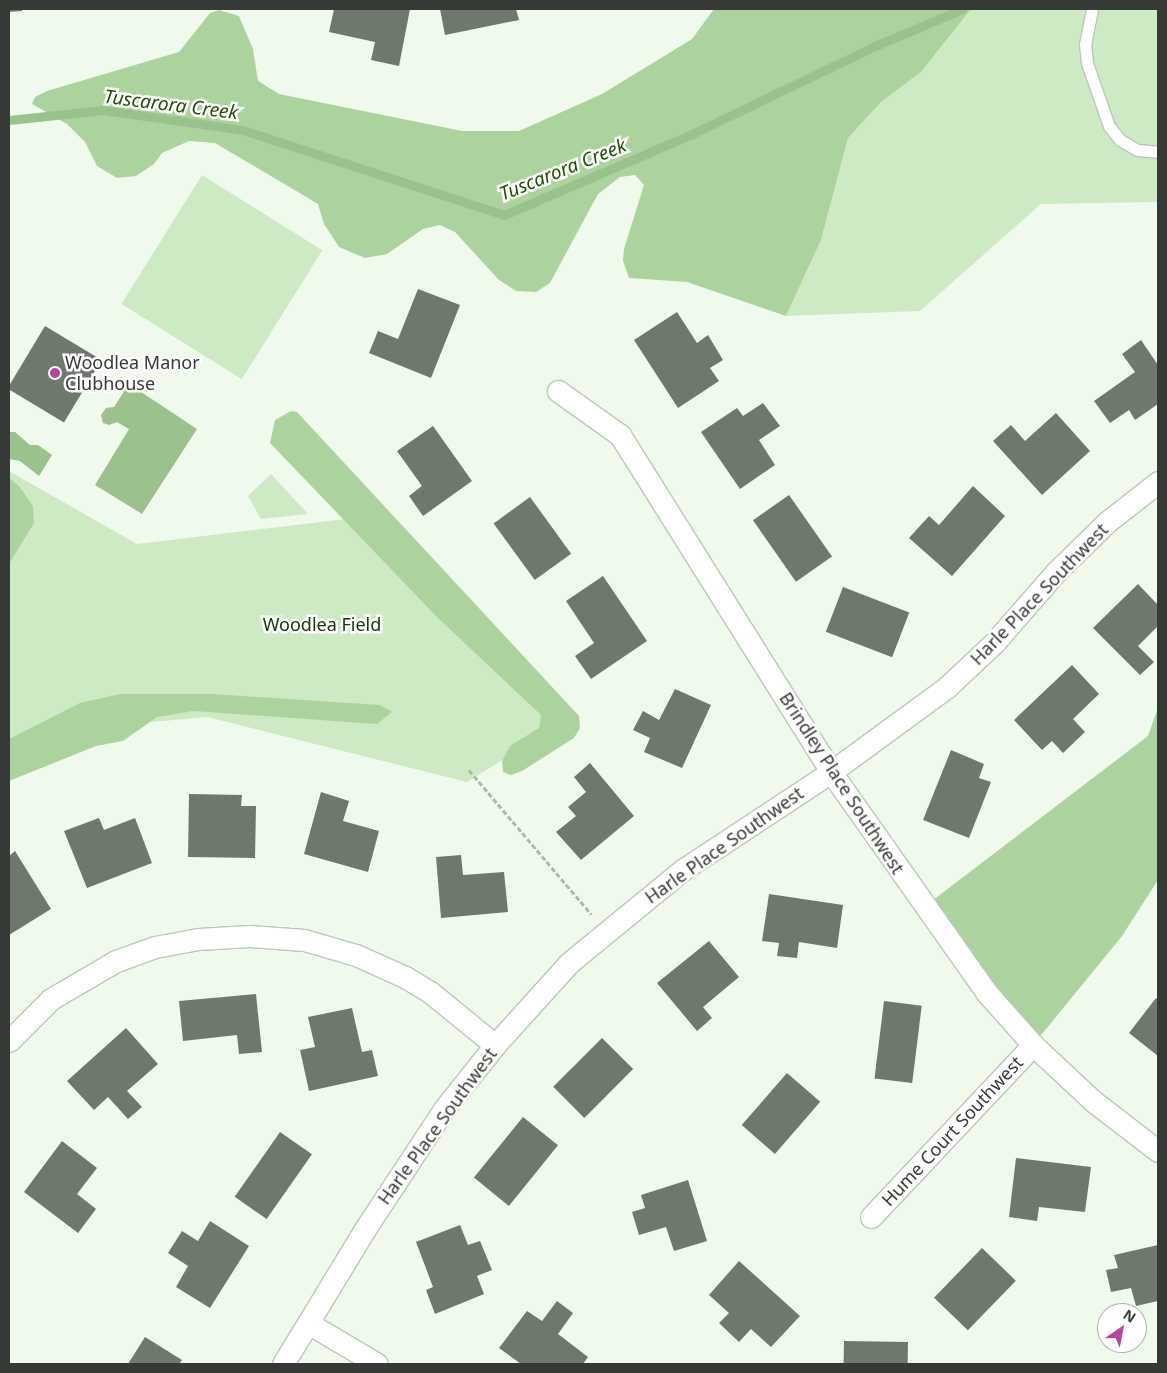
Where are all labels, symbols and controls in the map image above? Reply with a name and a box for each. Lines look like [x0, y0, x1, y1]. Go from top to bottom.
water label: Tuscarora Creek [103, 85, 239, 125]
water label: Tuscarora Creek [496, 134, 630, 206]
place label: Woodlea Manor Clubhouse [65, 352, 200, 394]
marker: Woodlea Manor Clubhouse [49, 367, 61, 379]
street label: Harle Place Southwest [966, 519, 1112, 669]
park label: Woodlea Field [263, 613, 381, 635]
street label: Brindley Place Southwest [775, 688, 909, 878]
street label: Harle Place Southwest [641, 782, 807, 908]
street label: Harle Place Southwest [373, 1043, 501, 1209]
street label: Hume Court Southwest [877, 1052, 1027, 1210]
north arrow [1097, 1303, 1147, 1353]
text: N [1120, 1305, 1140, 1327]

